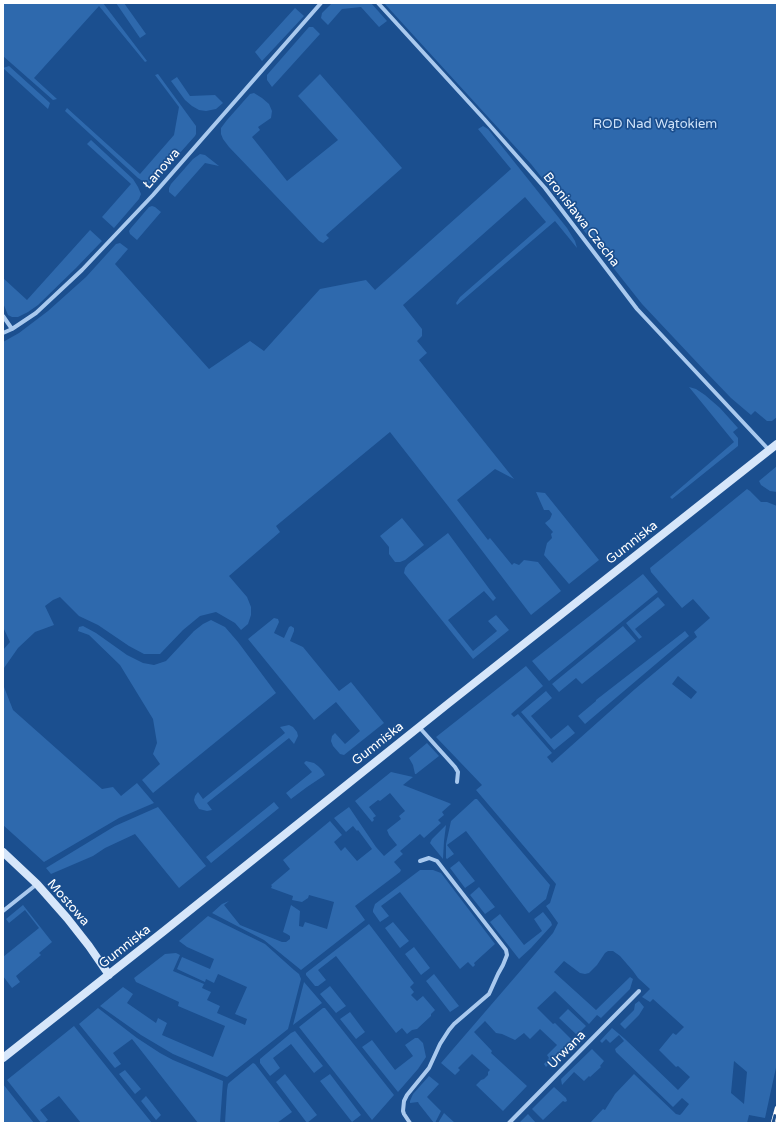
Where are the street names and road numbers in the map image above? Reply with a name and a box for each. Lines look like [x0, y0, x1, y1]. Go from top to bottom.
street label: Łanowa [140, 146, 184, 192]
street label: Bronisława Czecha [539, 170, 623, 270]
street label: Gumniska [603, 518, 661, 568]
street label: Gumniska [349, 719, 407, 769]
street label: Mostowa [44, 876, 92, 930]
street label: Gumniska [96, 922, 154, 972]
street label: Urwana [545, 1028, 589, 1072]

